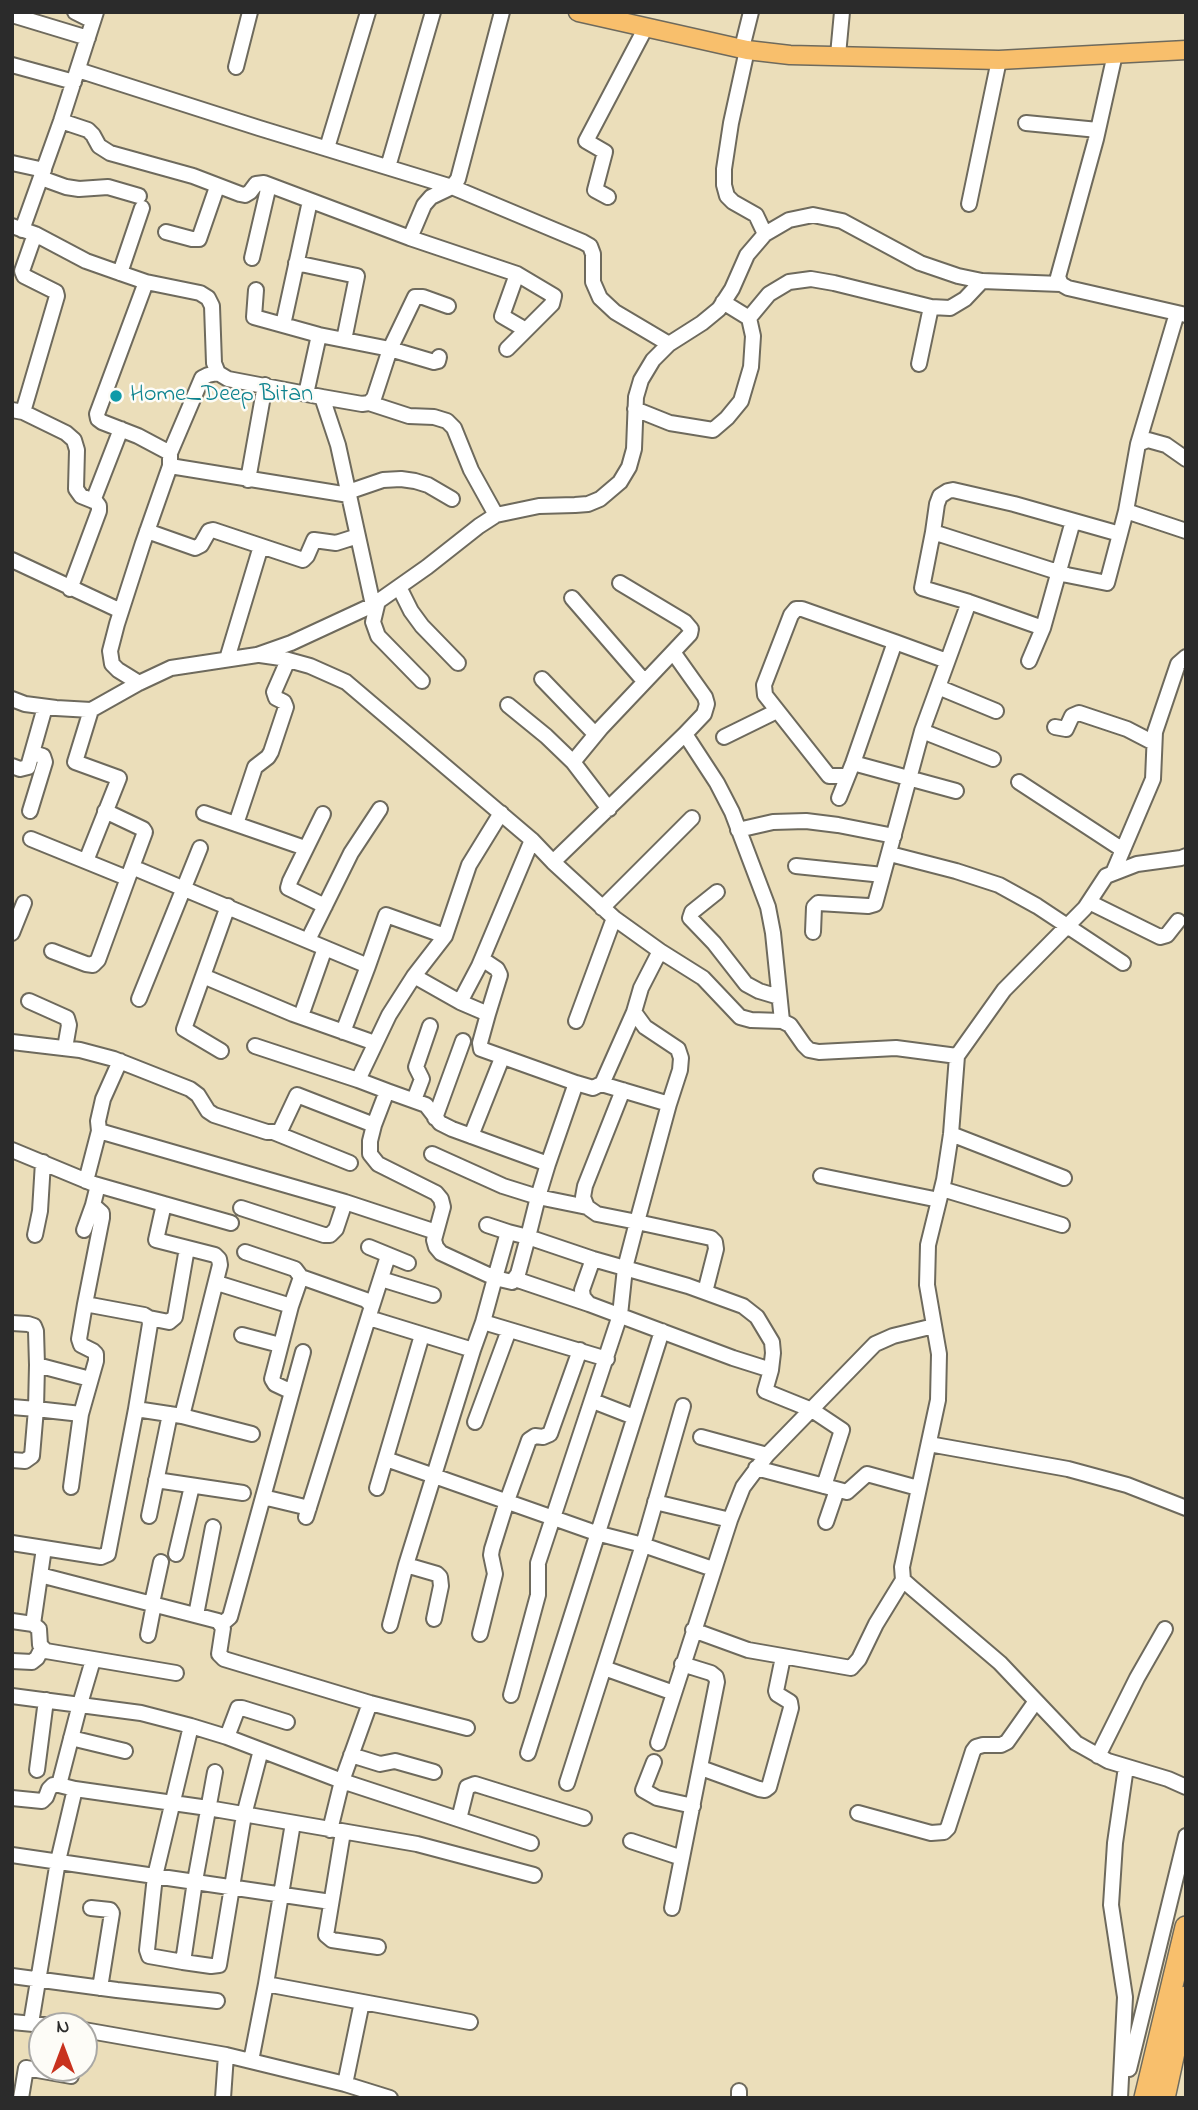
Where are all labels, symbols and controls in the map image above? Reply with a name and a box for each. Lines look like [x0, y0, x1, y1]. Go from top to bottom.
place label: Home_Deep Bitan [130, 382, 313, 410]
marker: Home_Deep Bitan [108, 388, 124, 404]
north arrow [28, 2012, 98, 2082]
text: N [57, 2014, 69, 2041]

